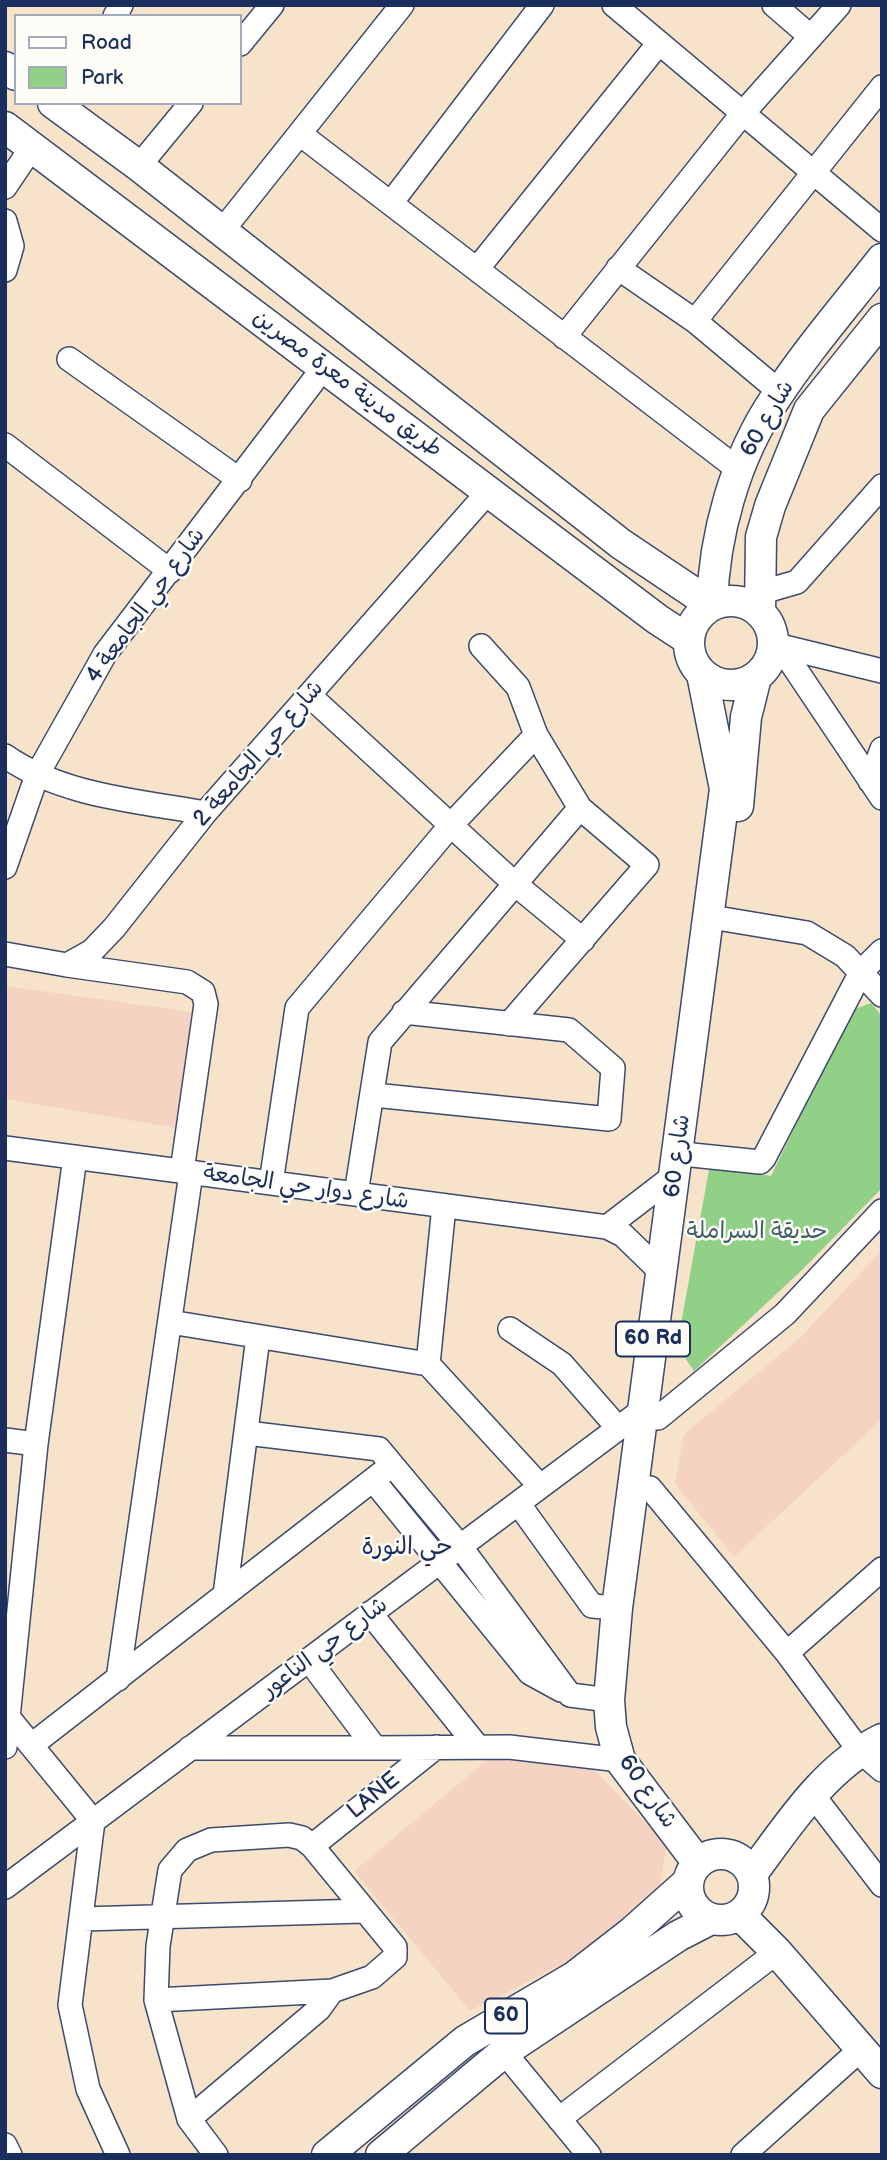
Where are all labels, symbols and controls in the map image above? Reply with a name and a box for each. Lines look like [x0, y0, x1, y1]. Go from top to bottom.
legend [14, 14, 242, 105]
text: Road [81, 30, 132, 55]
text: Park [81, 65, 123, 90]
street label: طريق مدينة معرة مصرين [247, 304, 447, 464]
street label: شارع 60 [735, 376, 801, 462]
street label: شارع حي الجامعة 4 [80, 523, 212, 689]
street label: شارع حي الجامعة 2 [188, 675, 330, 833]
street label: شارع 60 [659, 1113, 697, 1199]
street label: شارع دوار حي الجامعة [201, 1160, 411, 1216]
park label: حديقة السراملة [687, 1218, 827, 1246]
road number: 60 Rd [616, 1322, 690, 1356]
district label: حي النورة [361, 1534, 453, 1562]
street label: شارع حي الناعور [256, 1592, 394, 1704]
street label: شارع 60 [612, 1750, 682, 1834]
street label: LANE [342, 1766, 406, 1826]
road number: 60 [485, 1998, 527, 2034]

